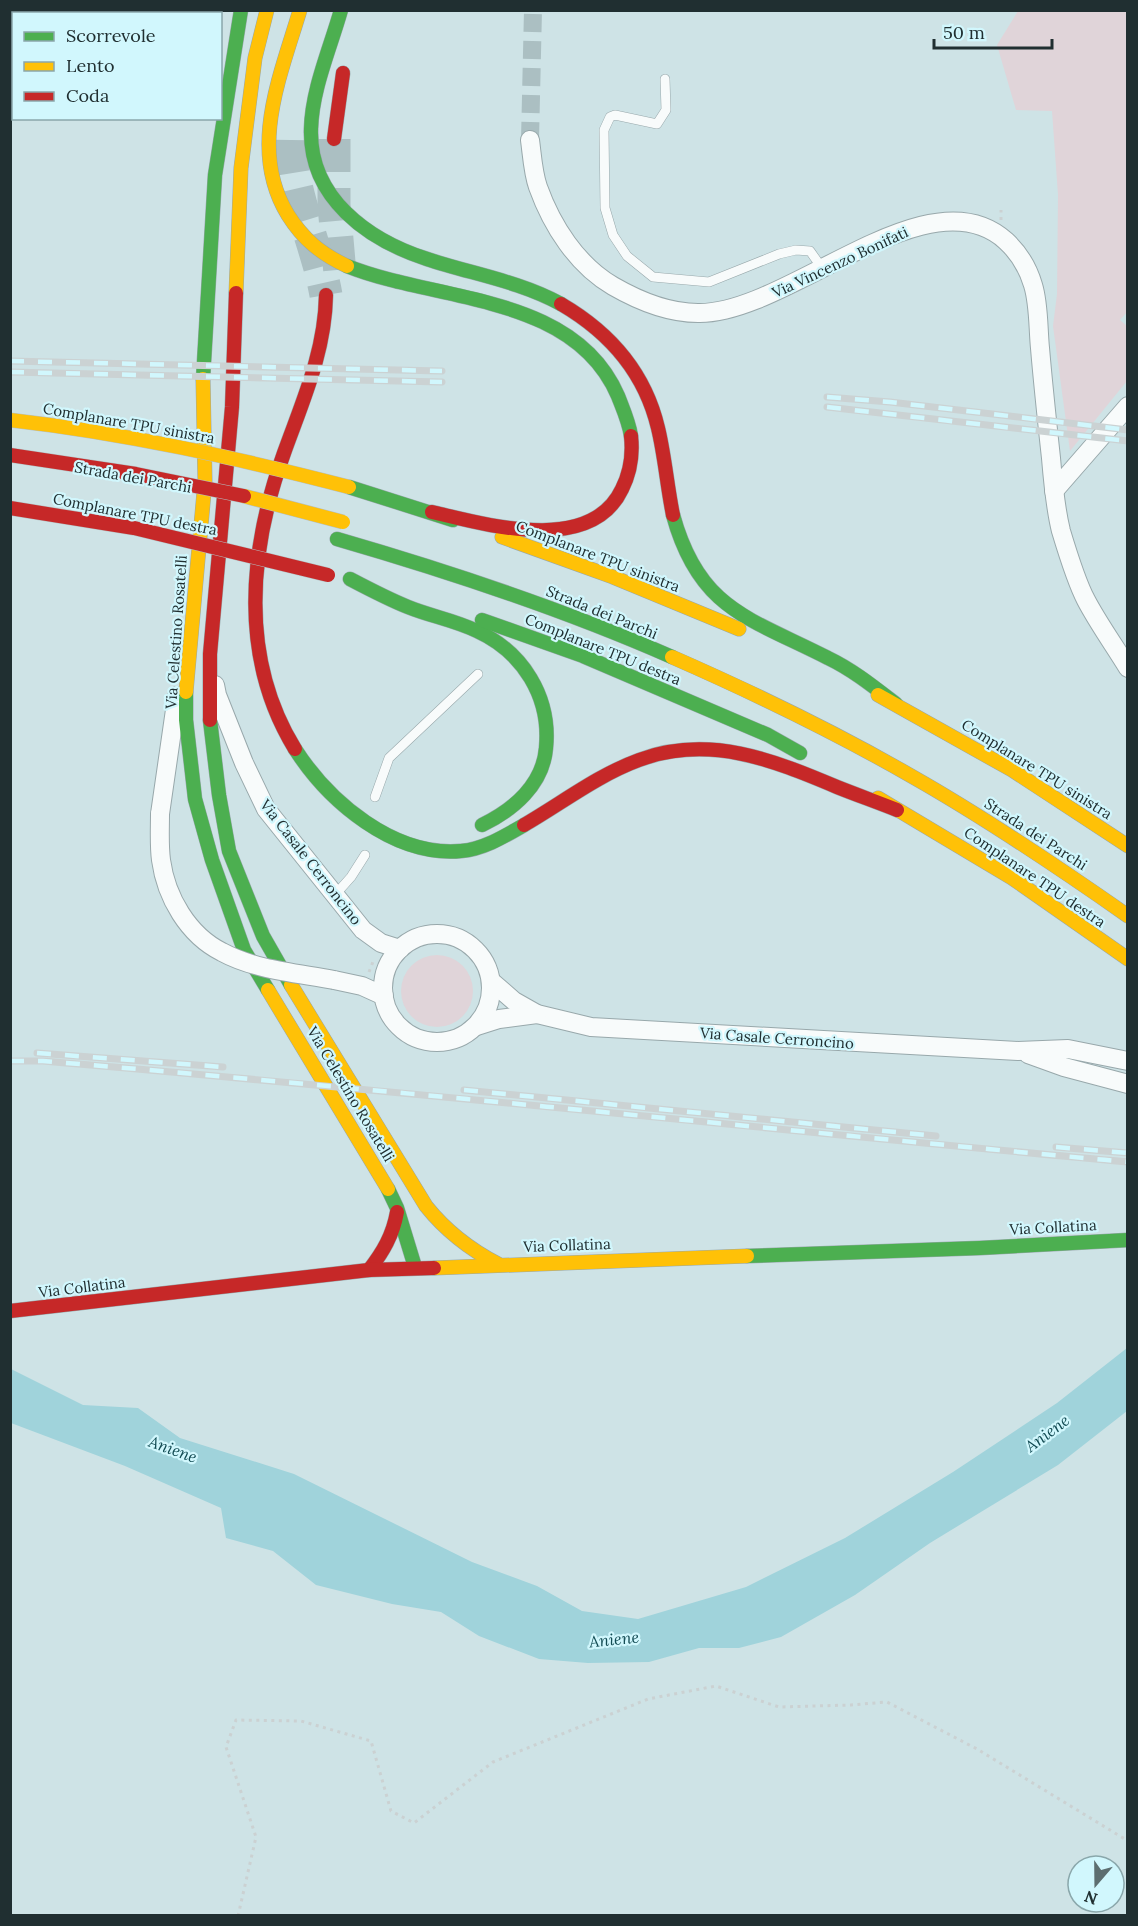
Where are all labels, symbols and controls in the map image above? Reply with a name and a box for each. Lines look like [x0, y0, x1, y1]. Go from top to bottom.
legend [12, 12, 222, 120]
scale bar [934, 12, 1052, 50]
text: 50 m [943, 21, 985, 44]
text: Scorrevole [66, 24, 156, 47]
text: Lento [66, 54, 114, 77]
text: Coda [66, 84, 109, 107]
street label: Via Vincenzo Bonifati [768, 222, 911, 302]
street label: Complanare TPU sinistra [42, 399, 217, 448]
street label: Strada dei Parchi [73, 457, 193, 497]
street label: Complanare TPU destra [51, 489, 219, 539]
street label: Complanare TPU sinistra [513, 516, 683, 596]
street label: Via Celestino Rosatelli [161, 554, 191, 711]
street label: Strada dei Parchi [543, 581, 661, 643]
street label: Complanare TPU destra [522, 609, 684, 689]
street label: Complanare TPU sinistra [958, 715, 1116, 823]
street label: Strada dei Parchi [981, 794, 1091, 874]
street label: Via Casale Cerroncino [255, 795, 366, 929]
street label: Complanare TPU destra [961, 823, 1110, 932]
street label: Via Celestino Rosatelli [303, 1022, 399, 1165]
street label: Via Casale Cerroncino [699, 1023, 855, 1053]
street label: Via Collatina [1008, 1215, 1097, 1239]
street label: Via Collatina [522, 1234, 611, 1256]
street label: Via Collatina [36, 1272, 127, 1302]
water label: Aniene [1020, 1410, 1073, 1457]
water label: Aniene [145, 1431, 200, 1467]
water label: Aniene [587, 1626, 640, 1652]
north arrow [1066, 1854, 1126, 1914]
text: N [1082, 1887, 1100, 1910]

